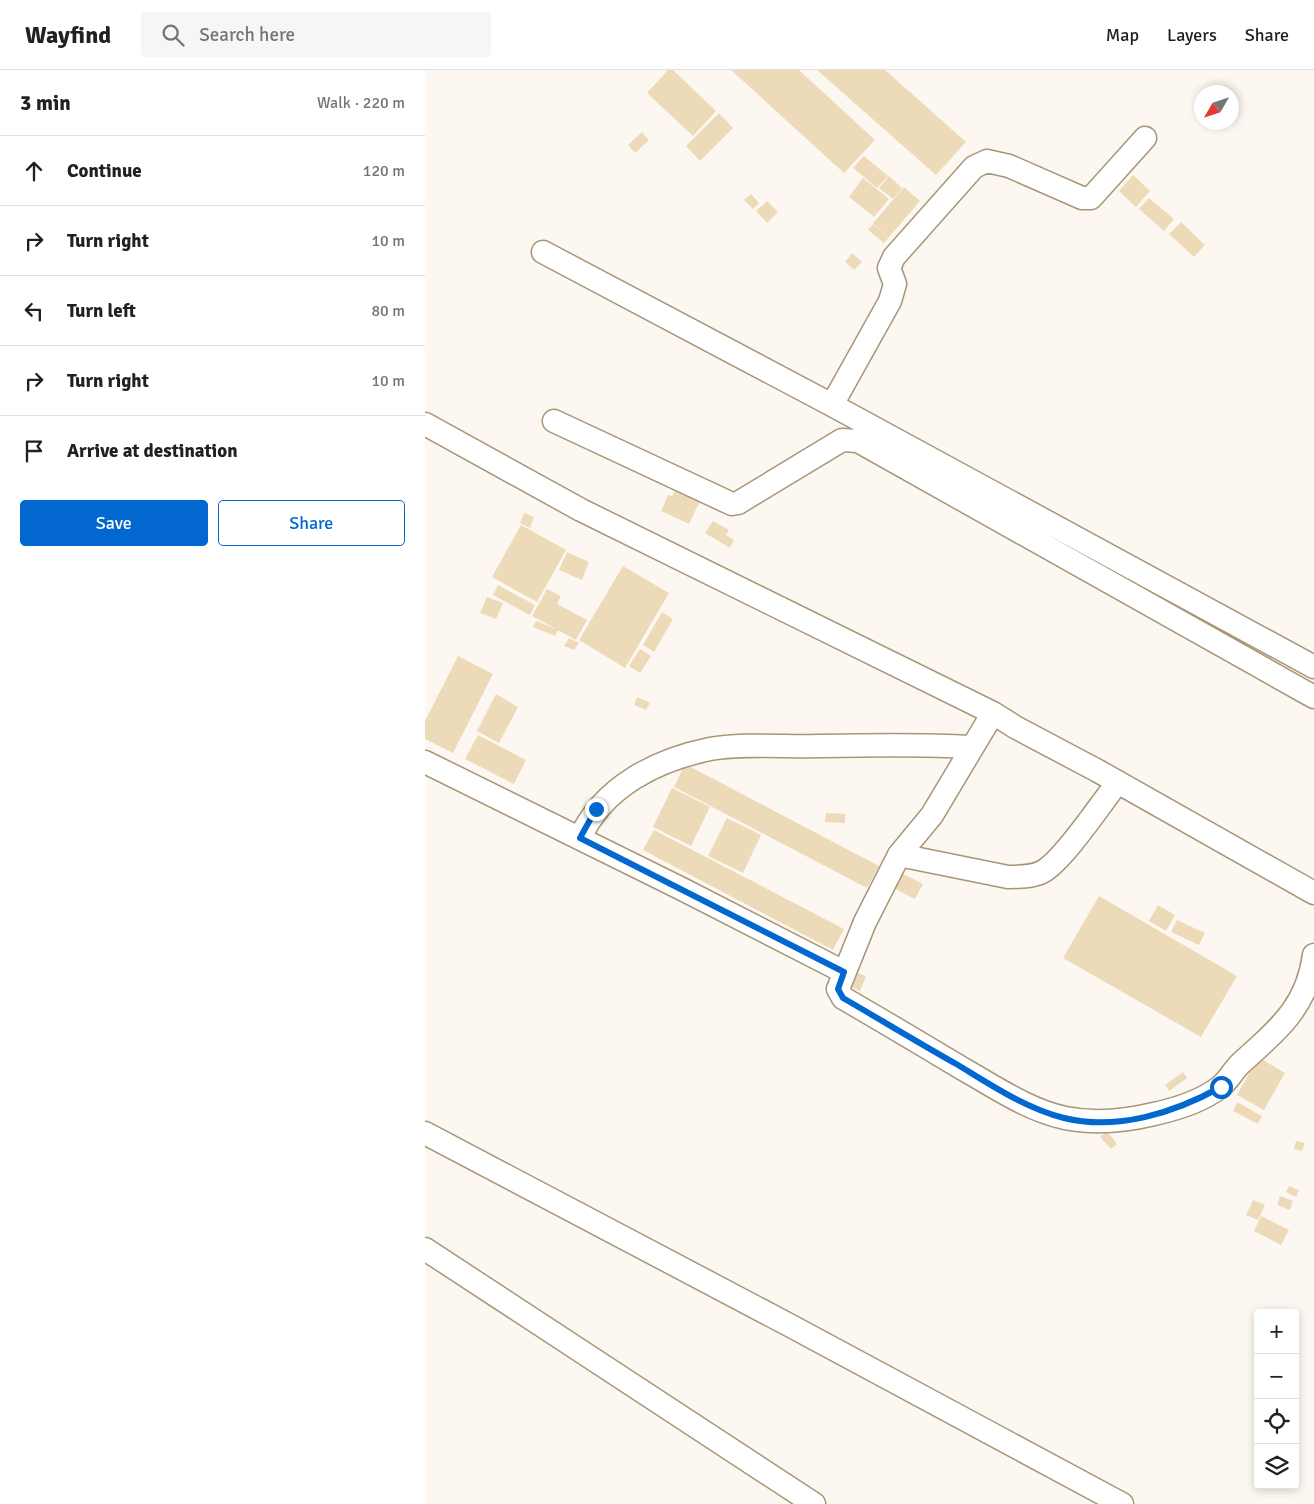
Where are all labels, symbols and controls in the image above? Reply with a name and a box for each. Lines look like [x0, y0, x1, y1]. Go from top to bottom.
search box [141, 12, 491, 57]
text: Wayfind [25, 20, 111, 50]
icon: search [159, 21, 187, 49]
text: Search here [199, 23, 295, 47]
text: Map [1106, 24, 1139, 46]
text: Layers [1167, 24, 1217, 46]
text: Share [1245, 24, 1289, 46]
north arrow [1194, 85, 1239, 130]
text: 3 min [20, 90, 71, 116]
text: Walk · 220 m [317, 93, 405, 113]
icon: ahead [20, 157, 48, 185]
text: Continue [67, 159, 142, 183]
text: 120 m [363, 161, 405, 181]
icon: right [20, 227, 48, 255]
text: Turn right [67, 229, 149, 253]
text: 10 m [371, 231, 405, 251]
icon: left [20, 297, 48, 325]
text: Turn left [67, 299, 136, 323]
text: 80 m [371, 301, 405, 321]
icon: right [20, 367, 48, 395]
text: Turn right [67, 369, 149, 393]
text: 10 m [371, 371, 405, 391]
icon: arrive [20, 437, 48, 465]
text: Arrive at destination [67, 439, 238, 463]
button: Save [20, 500, 208, 546]
button: Share [218, 500, 405, 546]
route end [585, 798, 608, 821]
route start [1210, 1076, 1233, 1099]
map controls [1254, 1309, 1299, 1489]
button: + [1254, 1309, 1299, 1354]
button: − [1254, 1354, 1299, 1399]
button: locate [1254, 1399, 1299, 1444]
button: layers [1254, 1444, 1299, 1489]

